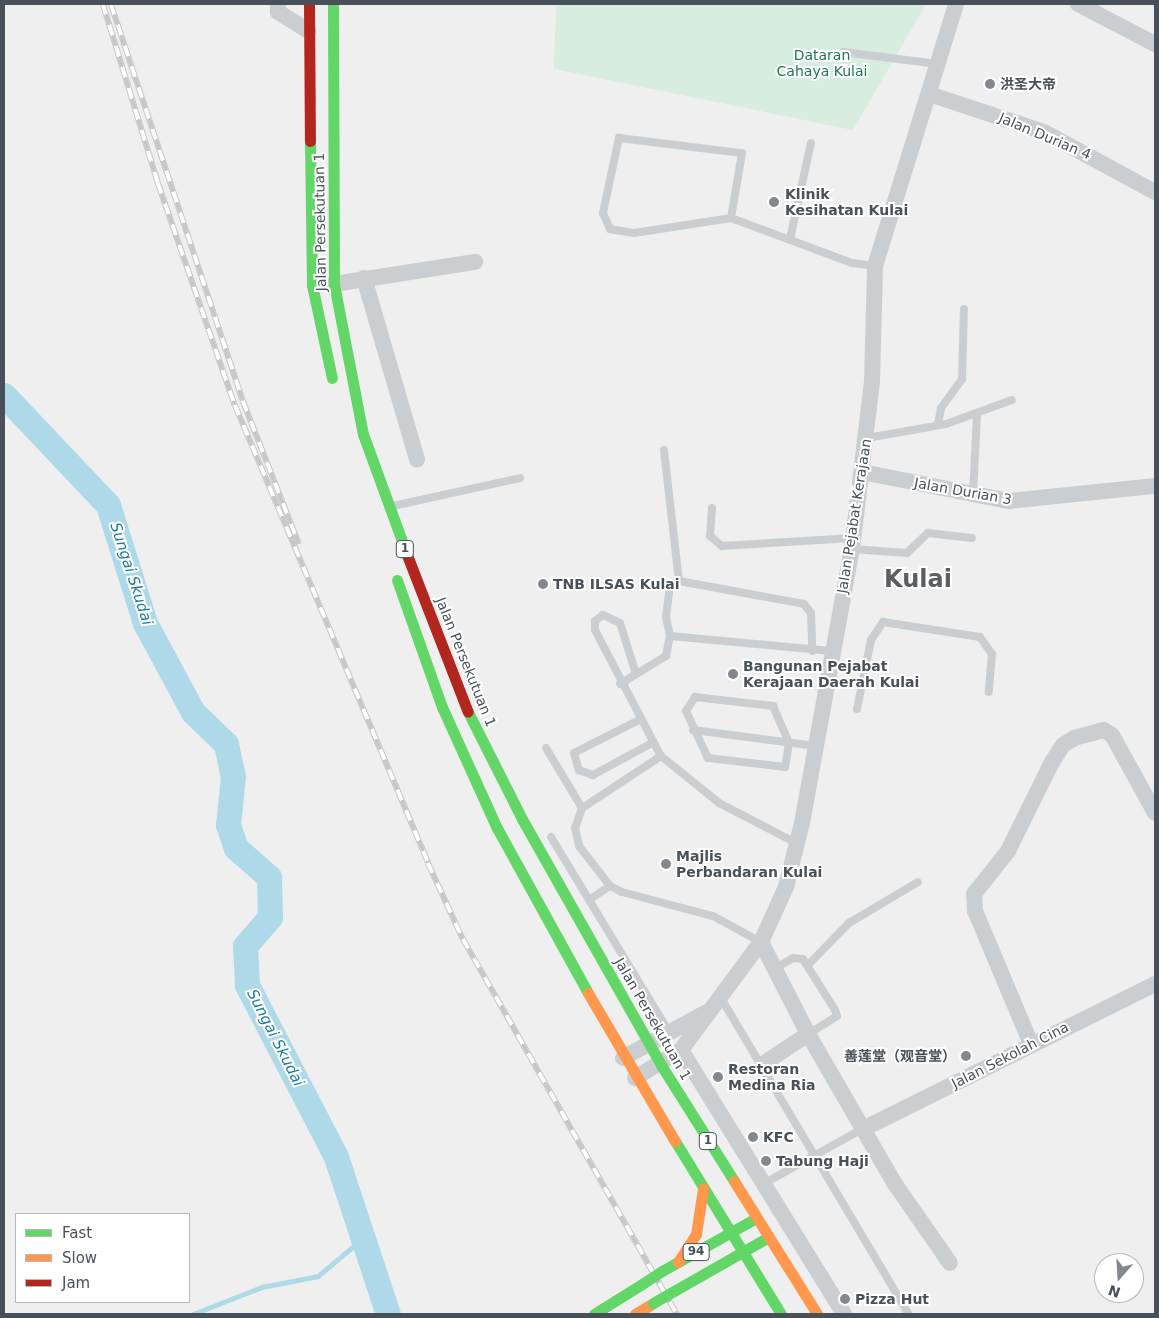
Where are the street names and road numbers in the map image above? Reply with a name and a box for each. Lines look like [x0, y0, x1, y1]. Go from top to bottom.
street label: Jalan Durian 4 [996, 109, 1094, 163]
street label: Jalan Persekutuan 1 [310, 153, 330, 291]
street label: Jalan Pejabat Kerajaan [833, 438, 875, 594]
street label: Jalan Durian 3 [913, 474, 1013, 508]
road number: 1 [395, 540, 415, 558]
street label: Jalan Persekutuan 1 [432, 595, 500, 729]
street label: Jalan Persekutuan 1 [611, 955, 695, 1083]
street label: Jalan Sekolah Cina [949, 1018, 1071, 1092]
road number: 1 [698, 1132, 718, 1150]
road number: 94 [682, 1242, 710, 1262]

